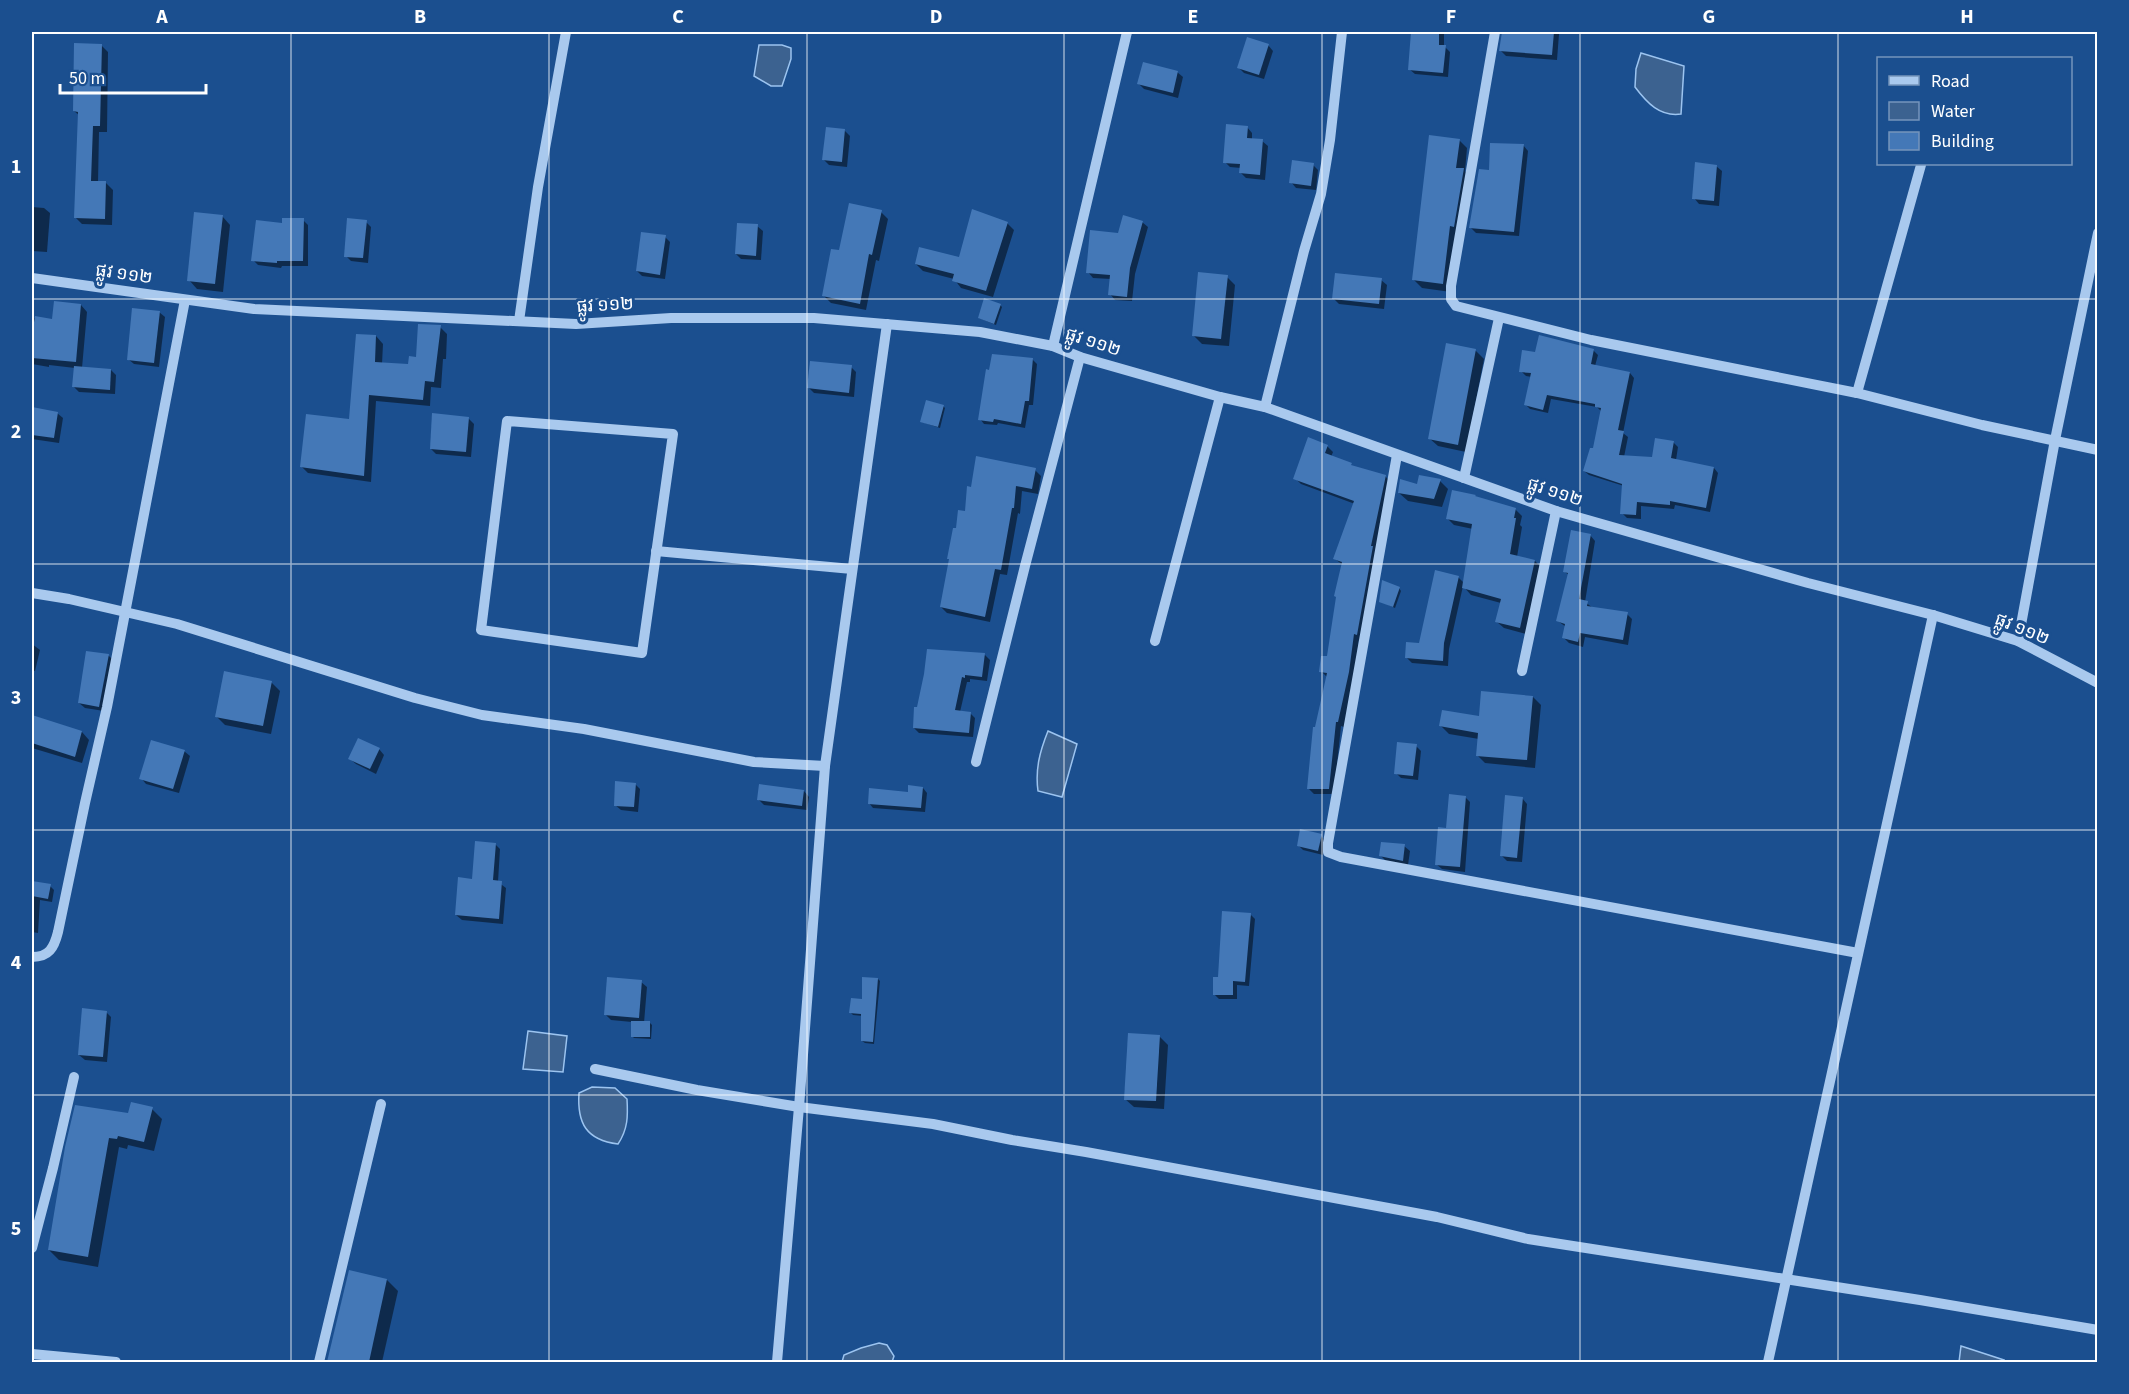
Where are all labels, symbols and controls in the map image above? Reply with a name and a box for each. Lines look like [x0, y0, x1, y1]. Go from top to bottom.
text: A [155, 3, 168, 31]
text: B [414, 3, 426, 31]
text: C [672, 3, 684, 31]
text: D [930, 3, 942, 31]
text: E [1188, 3, 1198, 31]
text: F [1446, 3, 1456, 31]
text: G [1703, 3, 1715, 31]
text: H [1960, 3, 1974, 31]
scale bar [60, 57, 206, 95]
legend [1877, 57, 2072, 165]
text: 50 m [69, 66, 105, 91]
text: Road [1931, 69, 1970, 94]
text: Water [1931, 99, 1975, 124]
text: Building [1931, 129, 1994, 154]
text: 1 [11, 153, 21, 181]
street label: ផ្លូវ ១១២ [93, 258, 154, 294]
street label: ផ្លូវ ១១២ [576, 291, 634, 322]
street label: ផ្លូវ ១១២ [1061, 321, 1124, 366]
text: 2 [11, 418, 21, 446]
street label: ផ្លូវ ១១២ [1523, 471, 1586, 516]
street label: ផ្លូវ ១១២ [1990, 607, 2053, 654]
text: 3 [11, 684, 21, 712]
text: 4 [11, 949, 22, 977]
text: 5 [11, 1215, 21, 1243]

